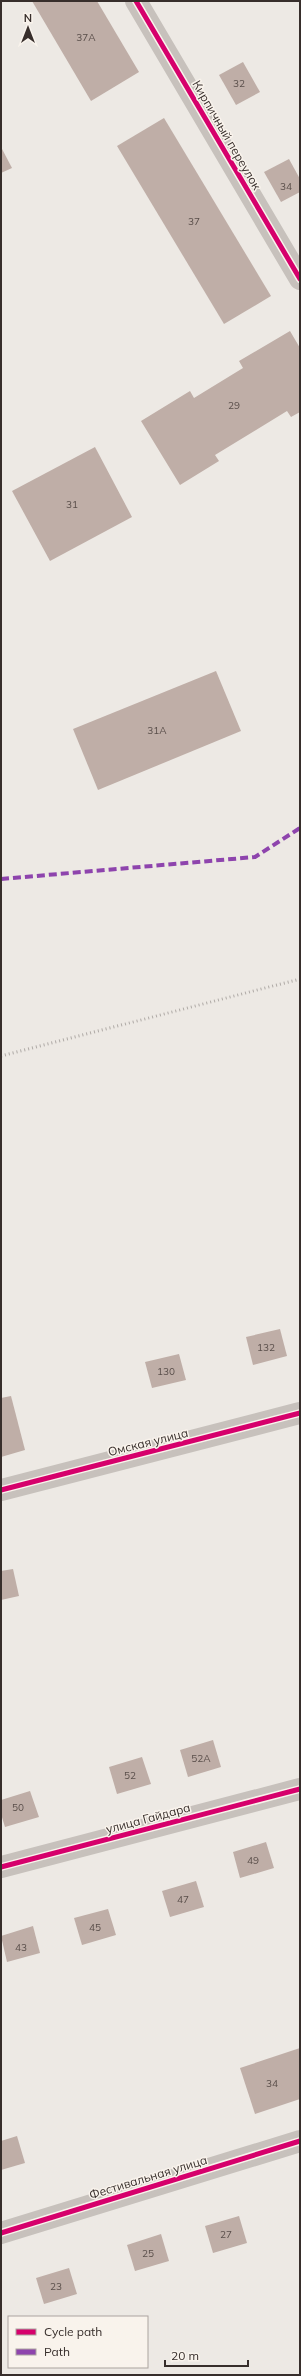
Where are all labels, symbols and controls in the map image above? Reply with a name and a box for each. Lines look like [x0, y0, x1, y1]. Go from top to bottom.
north arrow [8, 8, 48, 48]
text: N [24, 11, 32, 25]
house number: 37А [76, 31, 96, 44]
house number: 32 [233, 77, 245, 90]
street label: Кирпичный переулок [189, 78, 265, 193]
house number: 34 [280, 180, 292, 193]
house number: 37 [188, 215, 200, 228]
house number: 29 [228, 399, 240, 412]
house number: 31 [66, 498, 78, 511]
house number: 31А [147, 724, 167, 737]
house number: 132 [257, 1341, 275, 1354]
house number: 130 [157, 1365, 175, 1378]
street label: Омская улица [106, 1425, 190, 1459]
house number: 52А [191, 1752, 211, 1765]
house number: 52 [124, 1769, 136, 1782]
street label: улица Гайдара [104, 1800, 192, 1836]
house number: 50 [12, 1801, 24, 1814]
house number: 49 [247, 1854, 259, 1867]
house number: 47 [177, 1893, 189, 1906]
house number: 45 [89, 1921, 101, 1934]
house number: 43 [15, 1941, 27, 1954]
house number: 34 [266, 2077, 278, 2090]
street label: Фестивальная улица [87, 2152, 209, 2202]
house number: 27 [220, 2228, 232, 2241]
house number: 25 [142, 2247, 154, 2260]
house number: 23 [50, 2280, 62, 2293]
legend [8, 2316, 148, 2368]
text: Cycle path [44, 2324, 102, 2339]
scale bar [165, 2342, 248, 2368]
text: Path [44, 2344, 70, 2359]
text: 20 m [171, 2348, 199, 2363]

